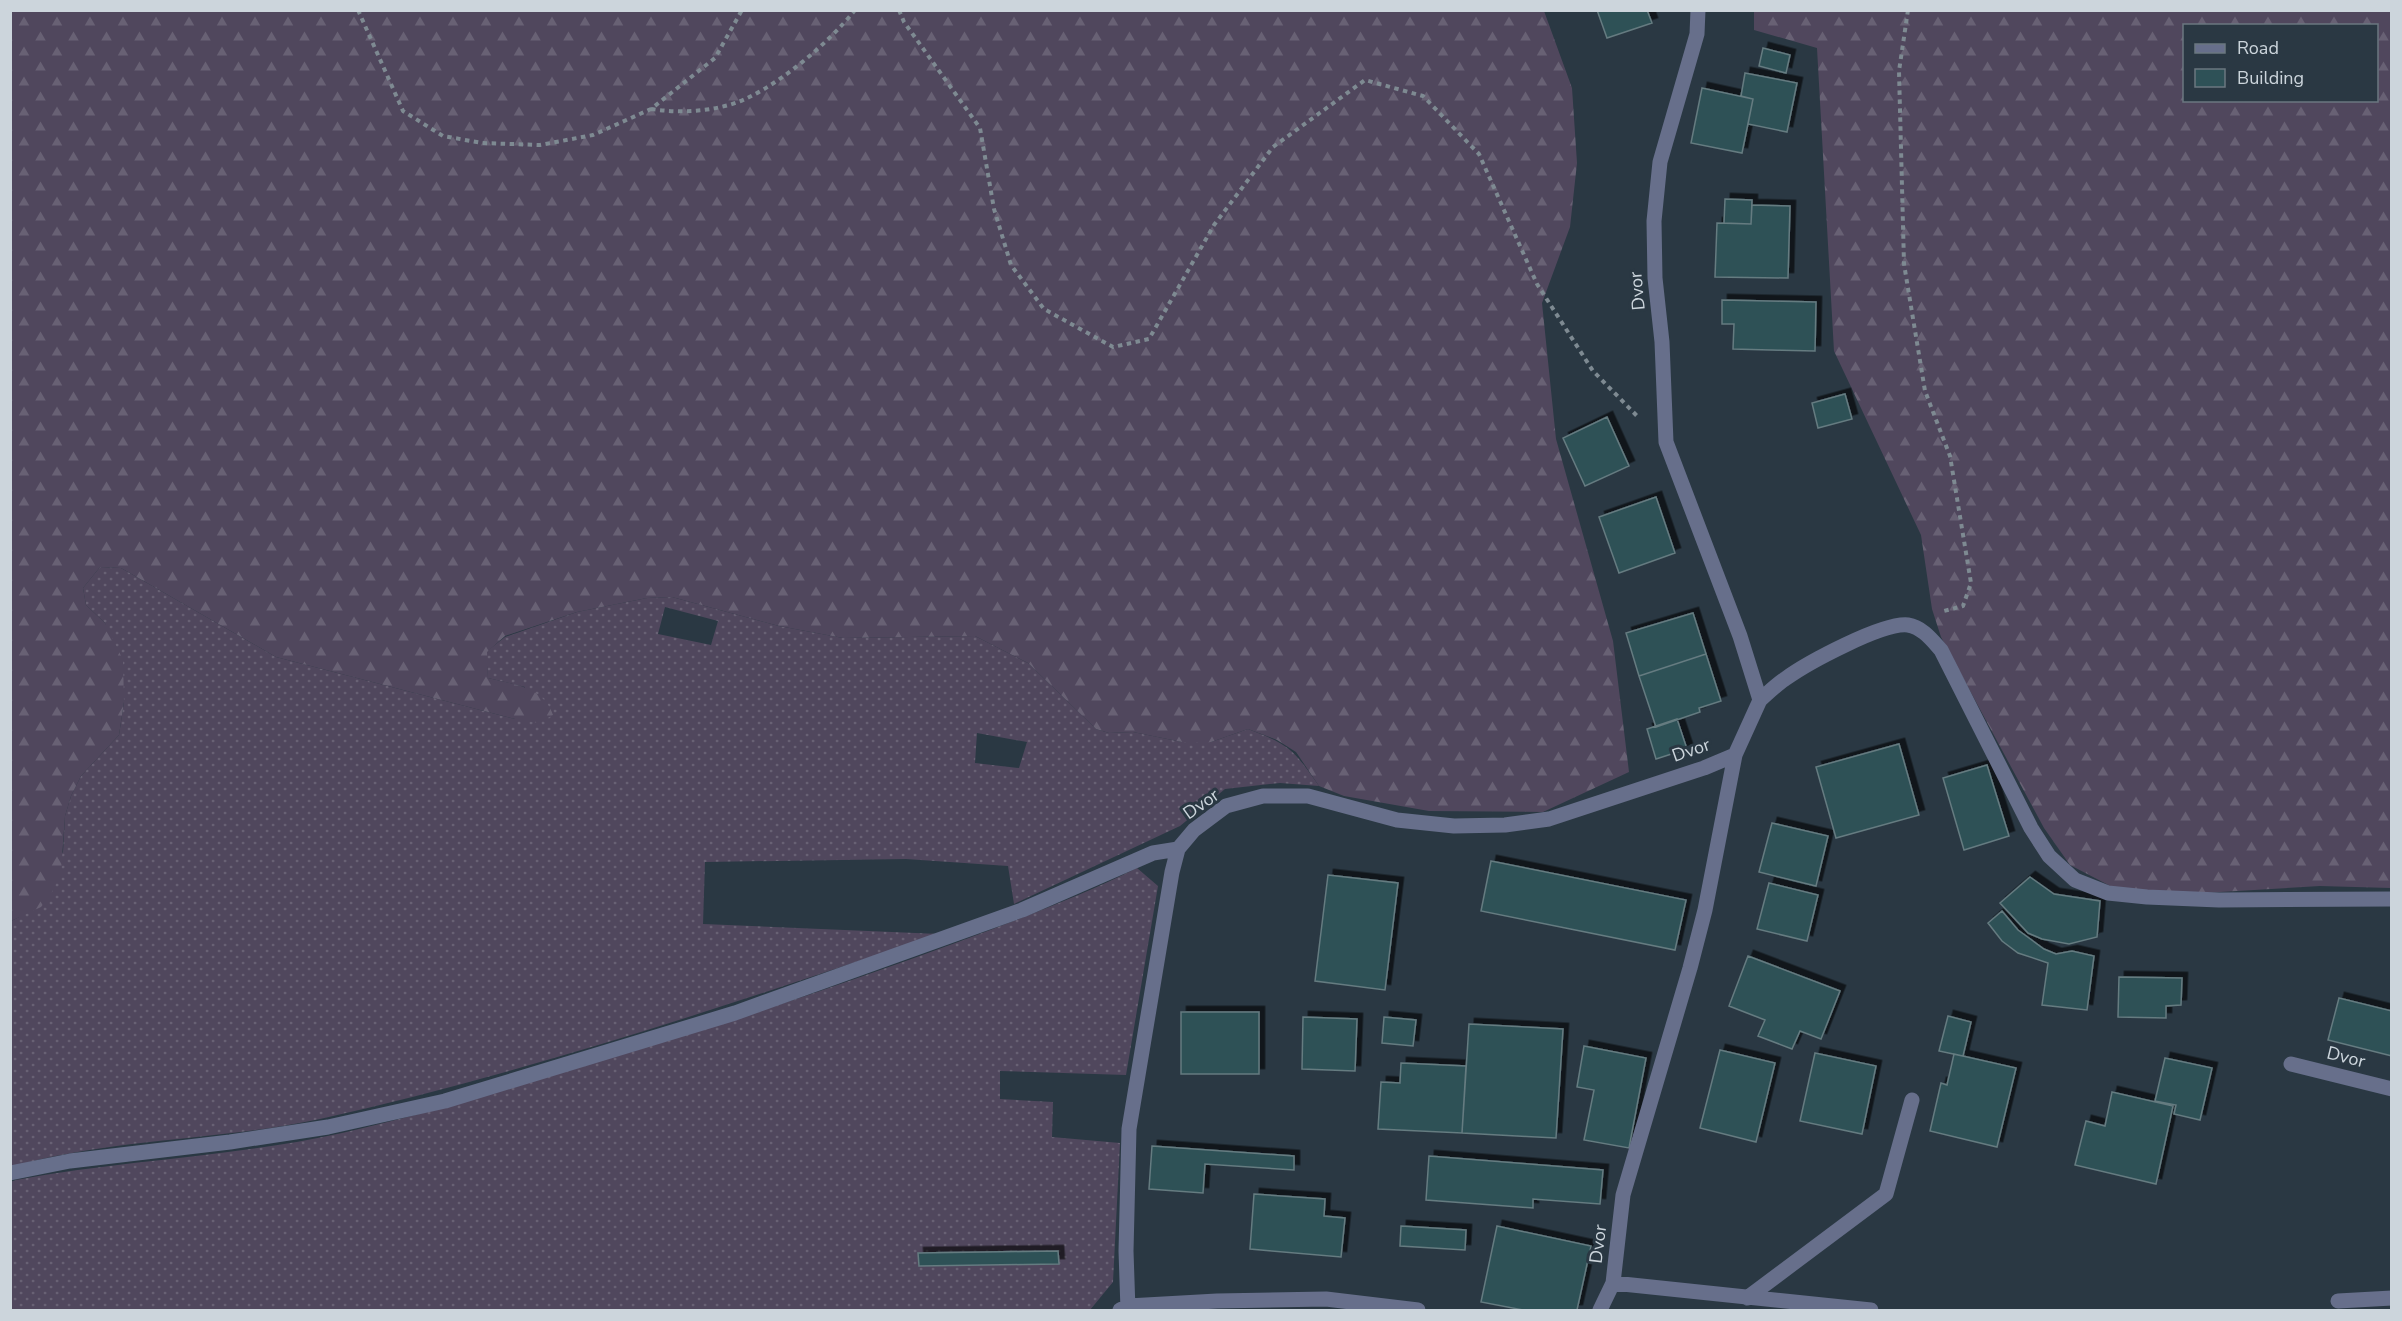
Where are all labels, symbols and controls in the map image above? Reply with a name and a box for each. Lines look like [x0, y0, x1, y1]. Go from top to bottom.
legend [2183, 24, 2378, 102]
text: Road [2237, 36, 2279, 60]
text: Building [2237, 66, 2304, 90]
street label: Dvor [1623, 270, 1651, 311]
street label: Dvor [1669, 732, 1714, 768]
street label: Dvor [1178, 783, 1224, 825]
street label: Dvor [2324, 1041, 2368, 1073]
street label: Dvor [1584, 1223, 1612, 1265]

